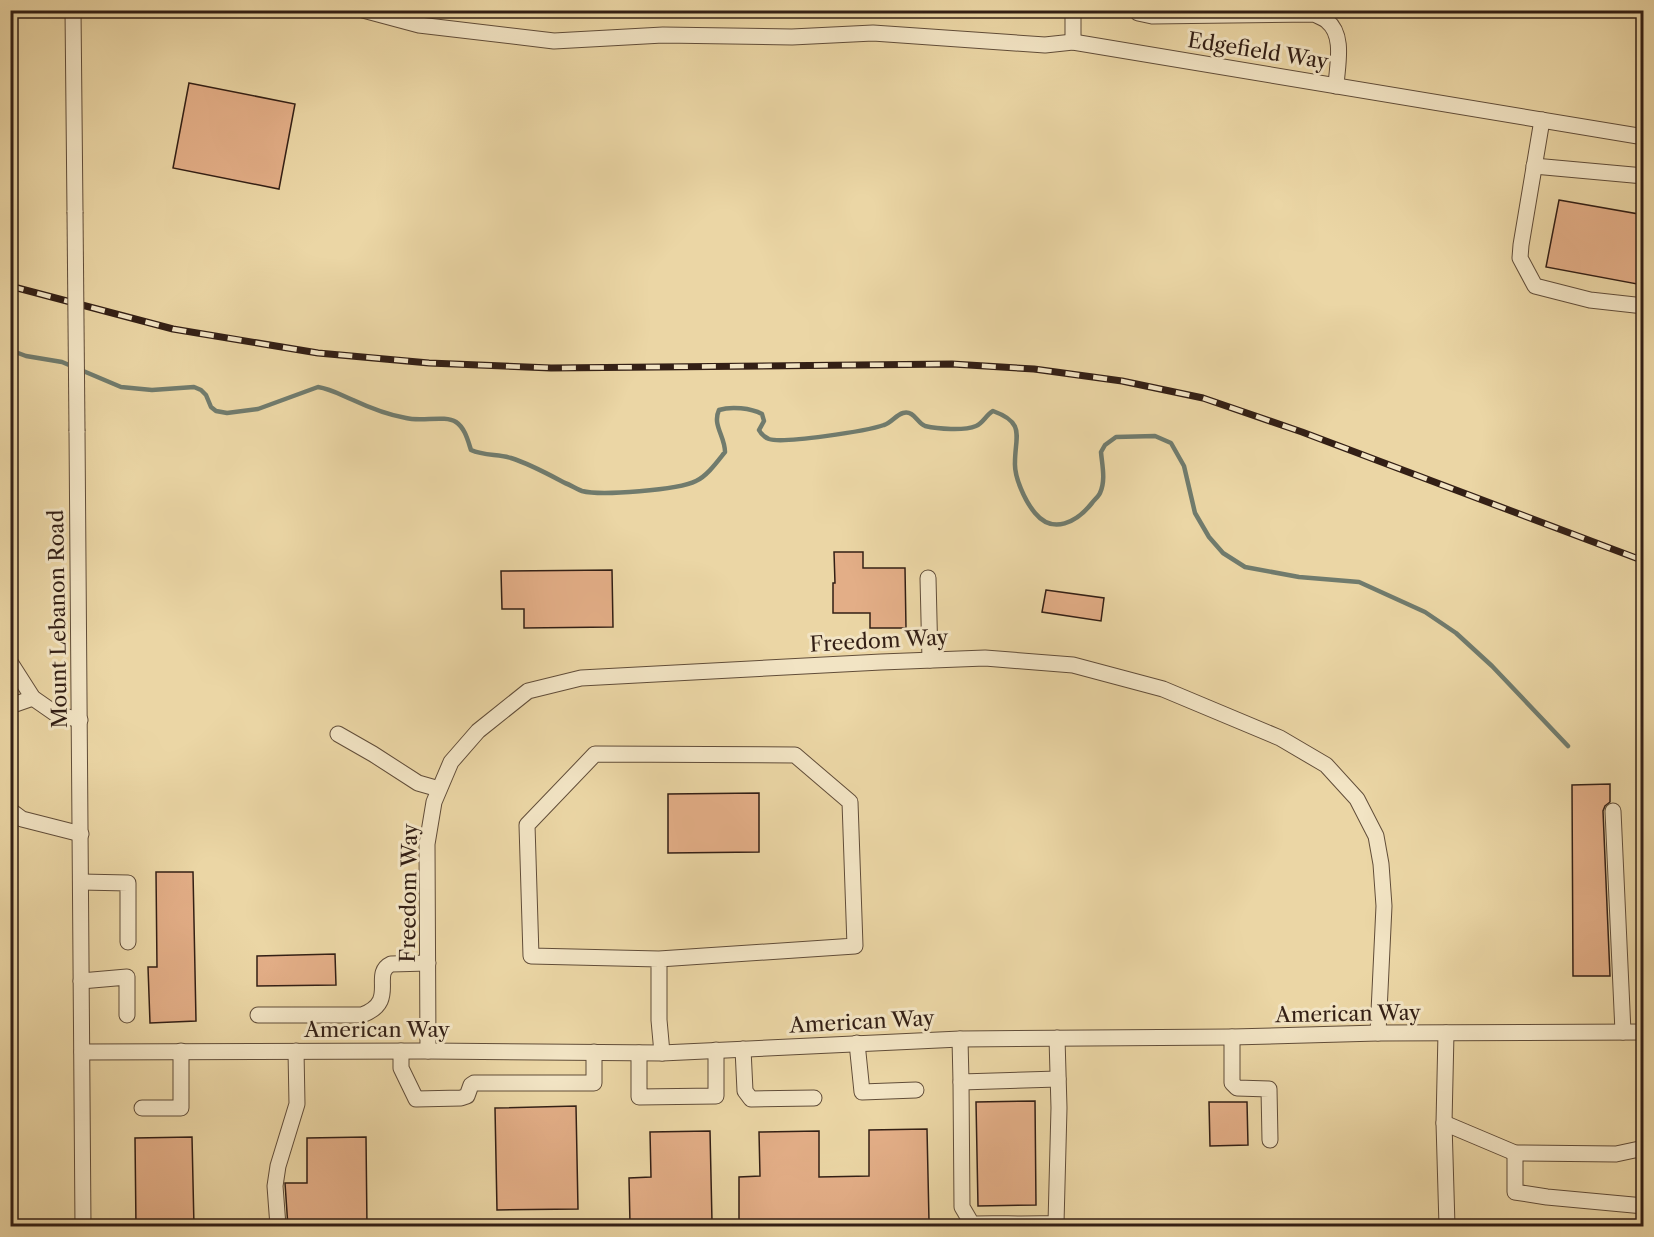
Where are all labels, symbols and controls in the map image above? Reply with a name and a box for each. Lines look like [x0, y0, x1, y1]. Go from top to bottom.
street label: Edgefield Way [1186, 27, 1331, 74]
street label: Mount Lebanon Road [43, 509, 72, 729]
street label: Freedom Way [809, 624, 949, 657]
street label: Freedom Way [395, 823, 422, 963]
street label: American Way [1274, 1000, 1421, 1027]
street label: American Way [788, 1005, 936, 1038]
street label: American Way [303, 1017, 450, 1042]

